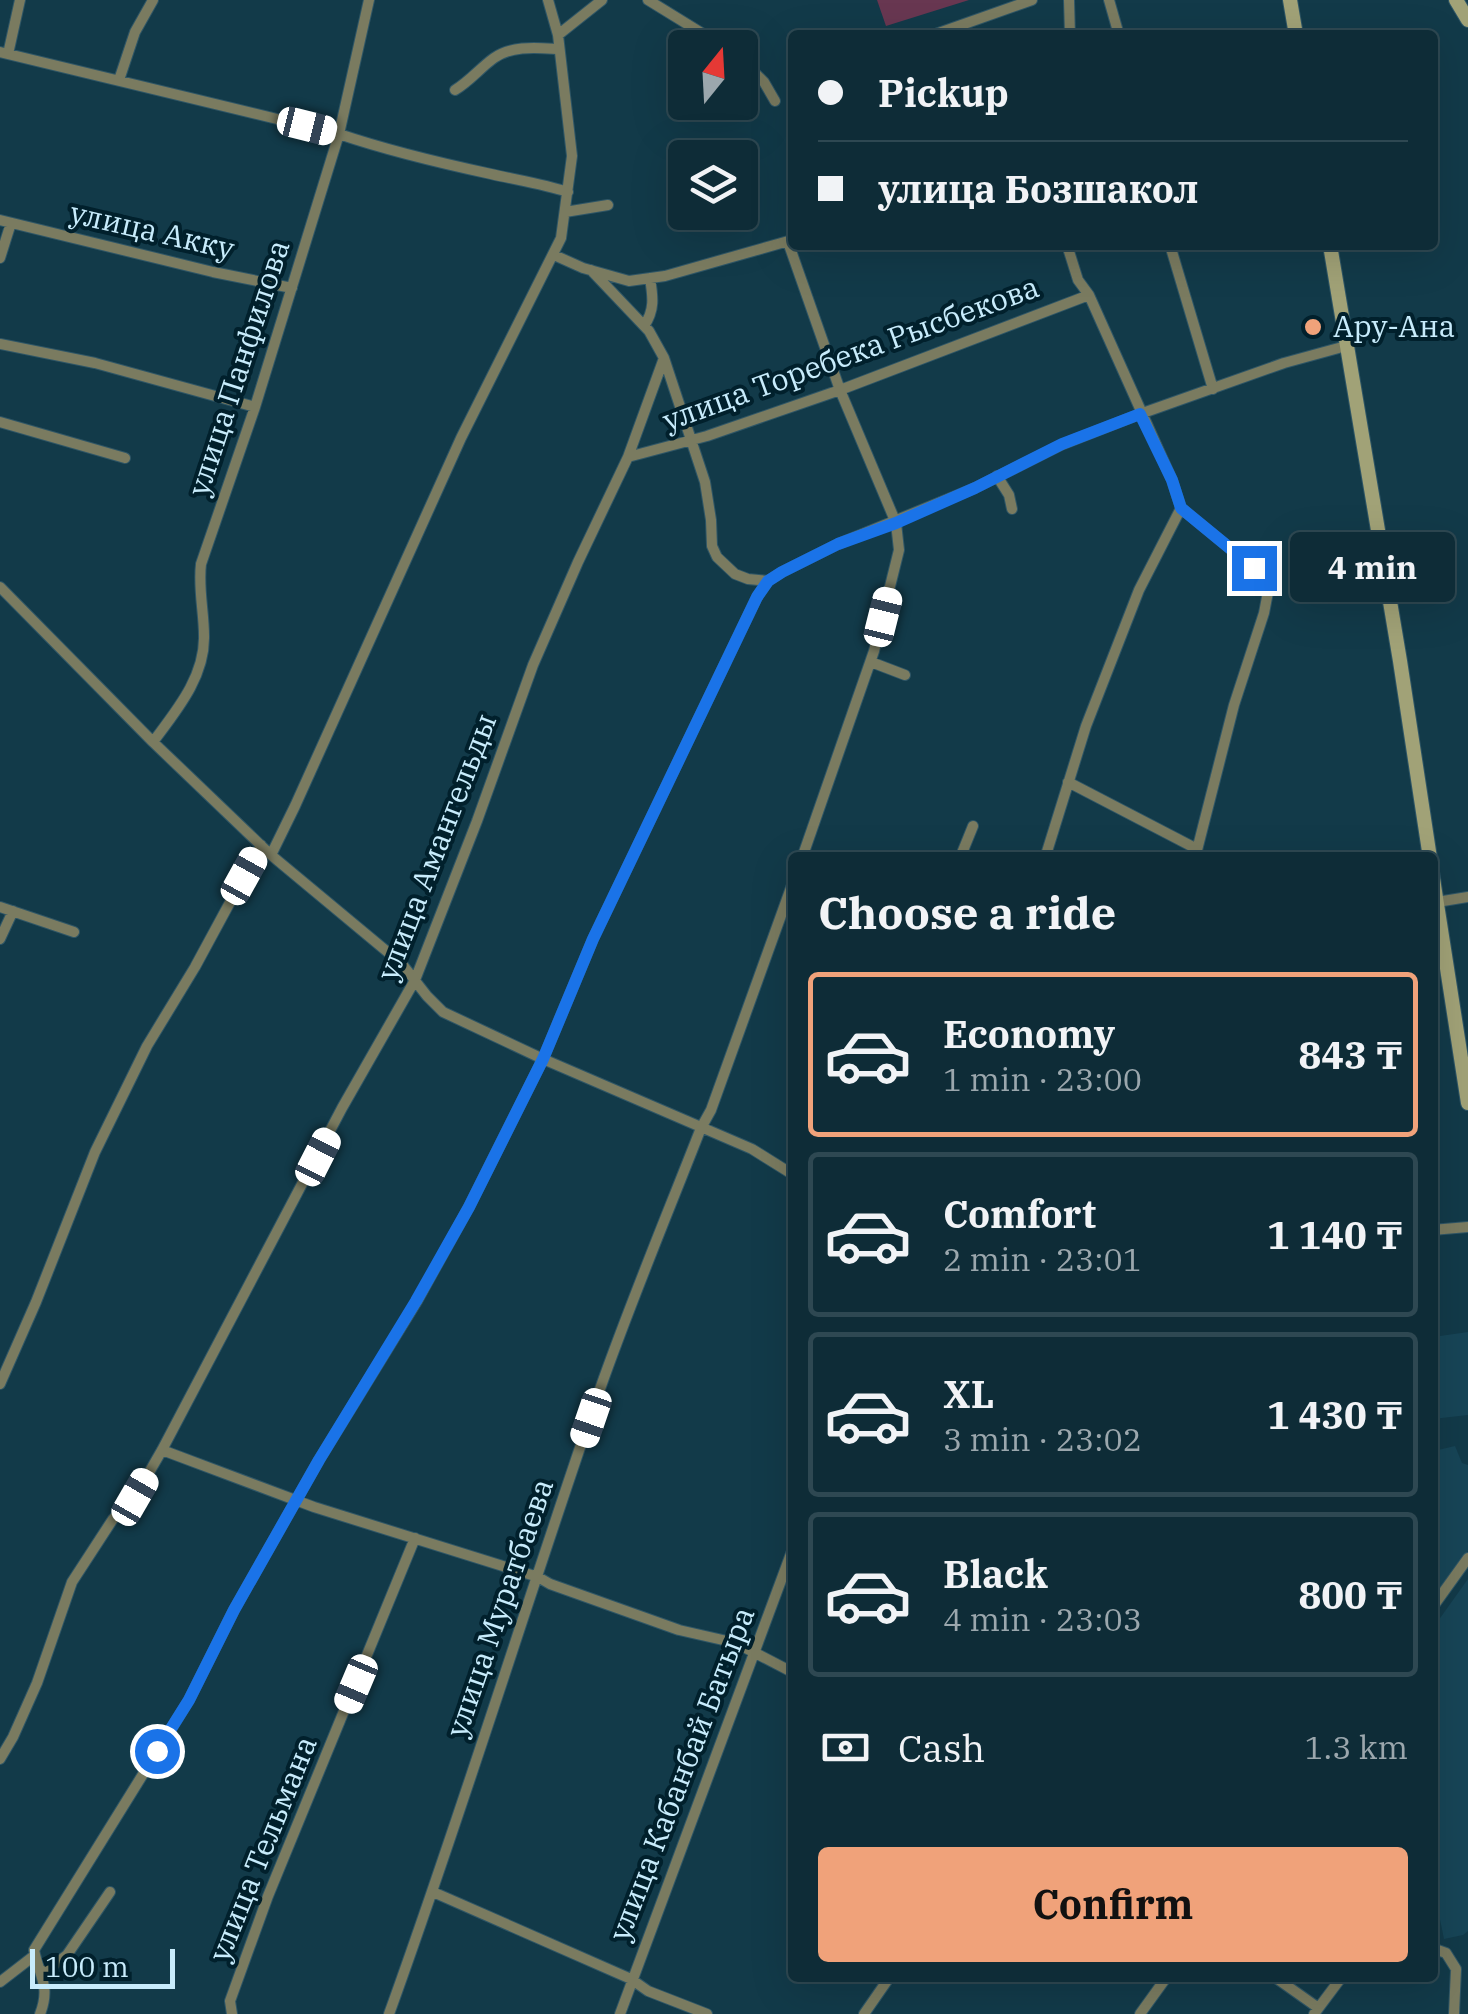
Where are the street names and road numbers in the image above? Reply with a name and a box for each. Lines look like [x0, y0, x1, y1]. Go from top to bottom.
street label: улица Акку [66, 192, 238, 267]
street label: улица Панфилова [178, 235, 297, 501]
street label: улица Торебека Рысбекова [657, 266, 1044, 439]
street label: улица Амангельды [367, 708, 504, 985]
street label: улица Муратбаева [436, 1473, 561, 1742]
street label: улица Кабанбай Батыра [599, 1601, 762, 1946]
street label: улица Тельмана [199, 1730, 325, 1967]

